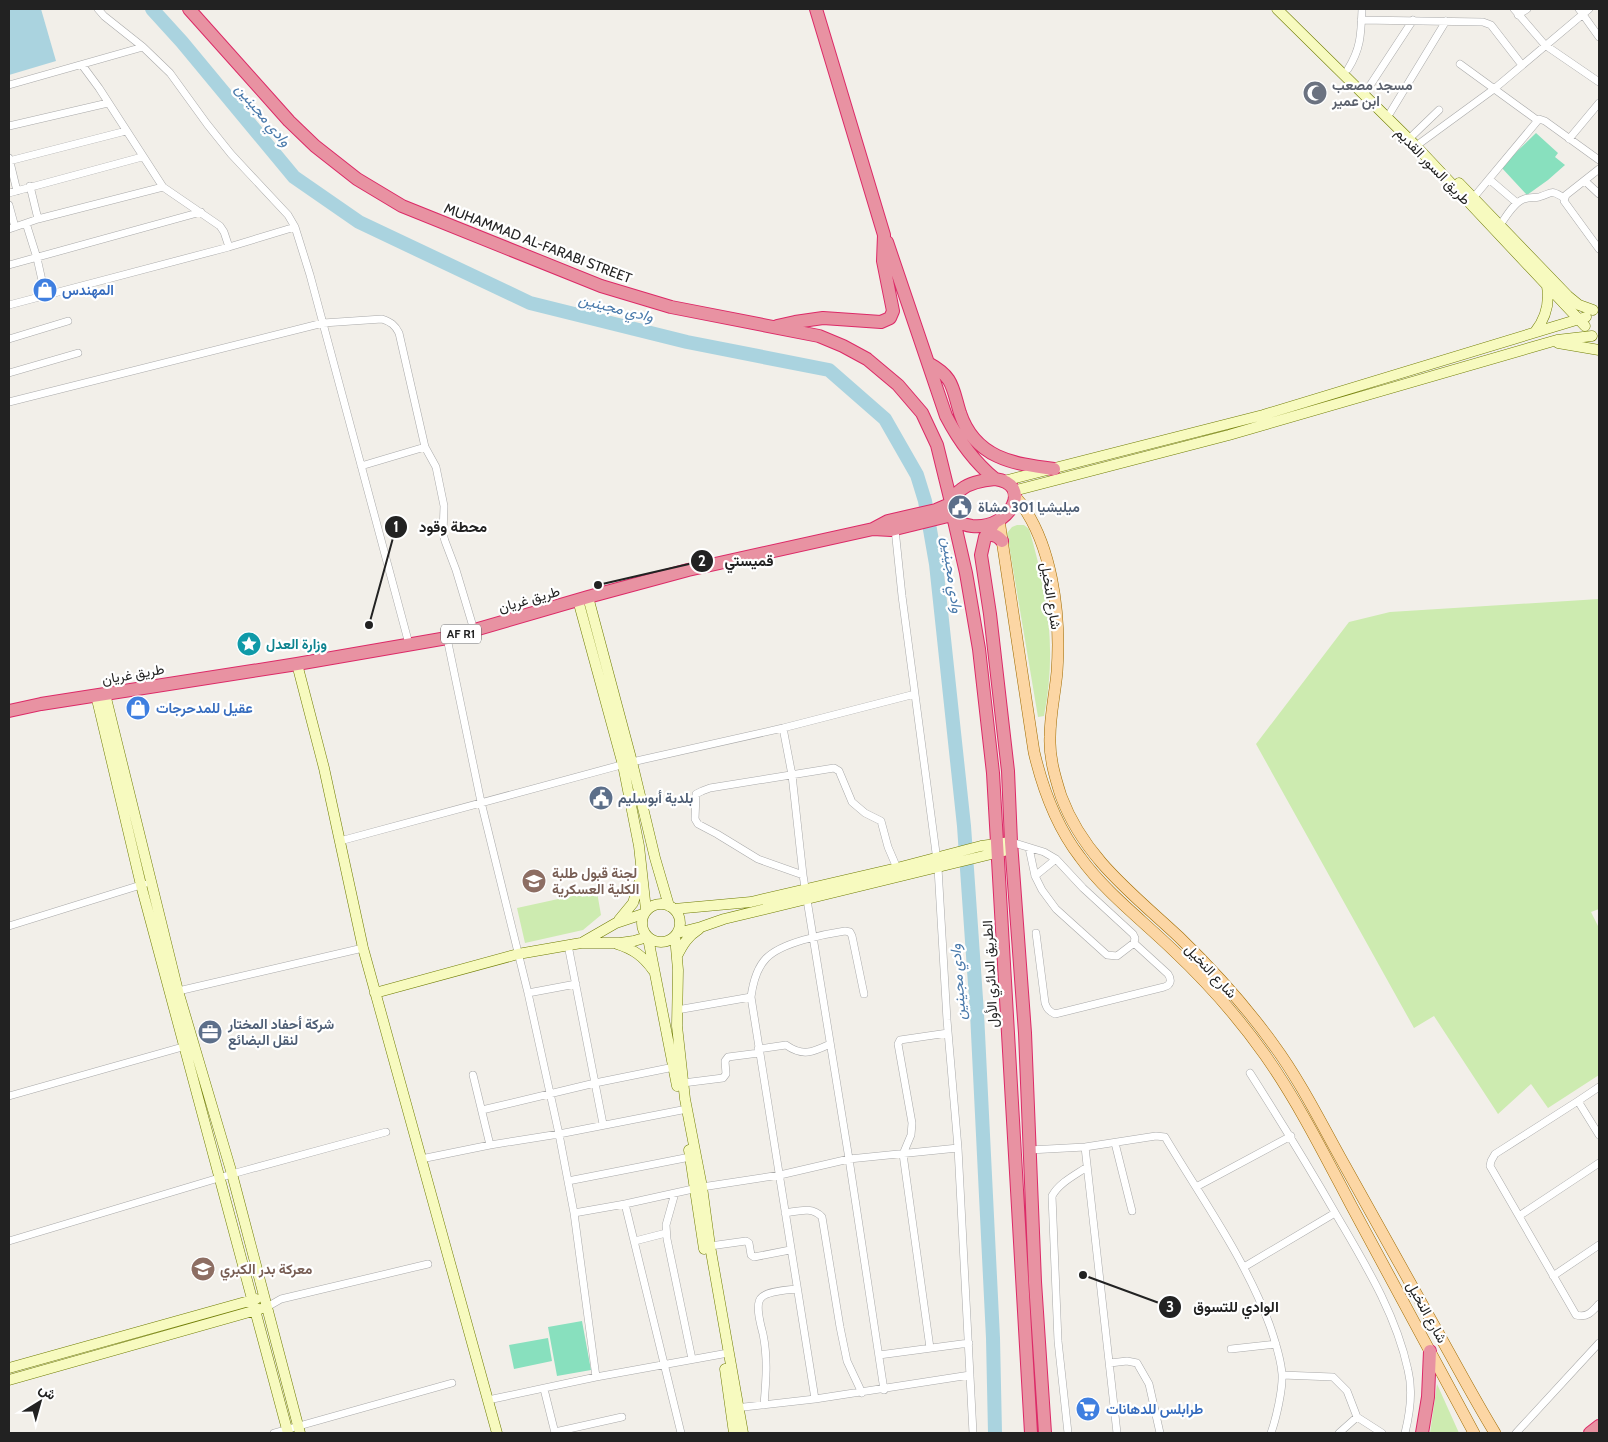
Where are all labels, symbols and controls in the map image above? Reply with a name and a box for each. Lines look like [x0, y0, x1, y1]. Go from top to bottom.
place label: مسجد مصعب ابن عمير [1331, 76, 1413, 110]
water label: وادي مجينين [229, 80, 295, 152]
mosque icon: مسجد مصعب ابن عمير [1302, 80, 1328, 106]
street label: طريق السور القديم [1391, 123, 1475, 209]
street label: MUHAMMAD AL-FARABI STREET [442, 199, 635, 287]
shop icon: المهندس [32, 277, 58, 303]
place label: المهندس [62, 281, 114, 299]
water label: وادي مجينين [576, 290, 656, 329]
public building icon: ميليشيا 301 مشاة [947, 494, 973, 520]
place label: ميليشيا 301 مشاة [978, 498, 1080, 516]
callout: محطة وقود [383, 512, 497, 542]
text: 1 [393, 518, 399, 536]
text: محطة وقود [419, 518, 487, 536]
water label: وادي مجينين [935, 536, 966, 615]
callout: قميستي [690, 546, 784, 576]
text: 2 [698, 552, 706, 570]
text: قميستي [725, 552, 773, 574]
street label: شارع النخيل [1035, 561, 1065, 631]
street label: طريق غريان [496, 582, 562, 616]
road number: AF R1 [441, 624, 481, 644]
place icon: وزارة العدل [236, 631, 262, 657]
place label: وزارة العدل [266, 635, 327, 653]
street label: طريق غريان [100, 660, 166, 688]
shop icon: عقيل للمدحرجات [125, 695, 151, 721]
place label: عقيل للمدحرجات [156, 699, 253, 717]
public building icon: بلدية أبوسليم [588, 785, 614, 811]
place label: بلدية أبوسليم [618, 789, 693, 807]
place label: لجنة قبول طلبة الكلية العسكرية [552, 864, 639, 898]
school or university icon: لجنة قبول طلبة الكلية العسكرية [521, 868, 547, 894]
street label: الطريق الدائري الأول [978, 920, 1005, 1028]
street label: شارع النخيل [1180, 940, 1241, 1003]
water label: وادي مجينين [946, 943, 973, 1021]
place label: شركة أحفاد المختار لنقل البضائع [227, 1015, 334, 1050]
office icon: شركة أحفاد المختار لنقل البضائع [197, 1019, 223, 1045]
school or university icon: معركة بدر الكبري [190, 1256, 216, 1282]
place label: معركة بدر الكبري [220, 1260, 313, 1281]
street label: شارع النخيل [1401, 1278, 1451, 1347]
callout: الوادي للتسوق [1158, 1292, 1288, 1322]
text: 3 [1166, 1298, 1174, 1316]
text: الوادي للتسوق [1193, 1298, 1279, 1320]
north arrow [15, 1377, 65, 1427]
text: ش [36, 1379, 60, 1404]
supermarket icon: طرابلس للدهانات [1075, 1396, 1101, 1422]
place label: طرابلس للدهانات [1106, 1400, 1203, 1418]

